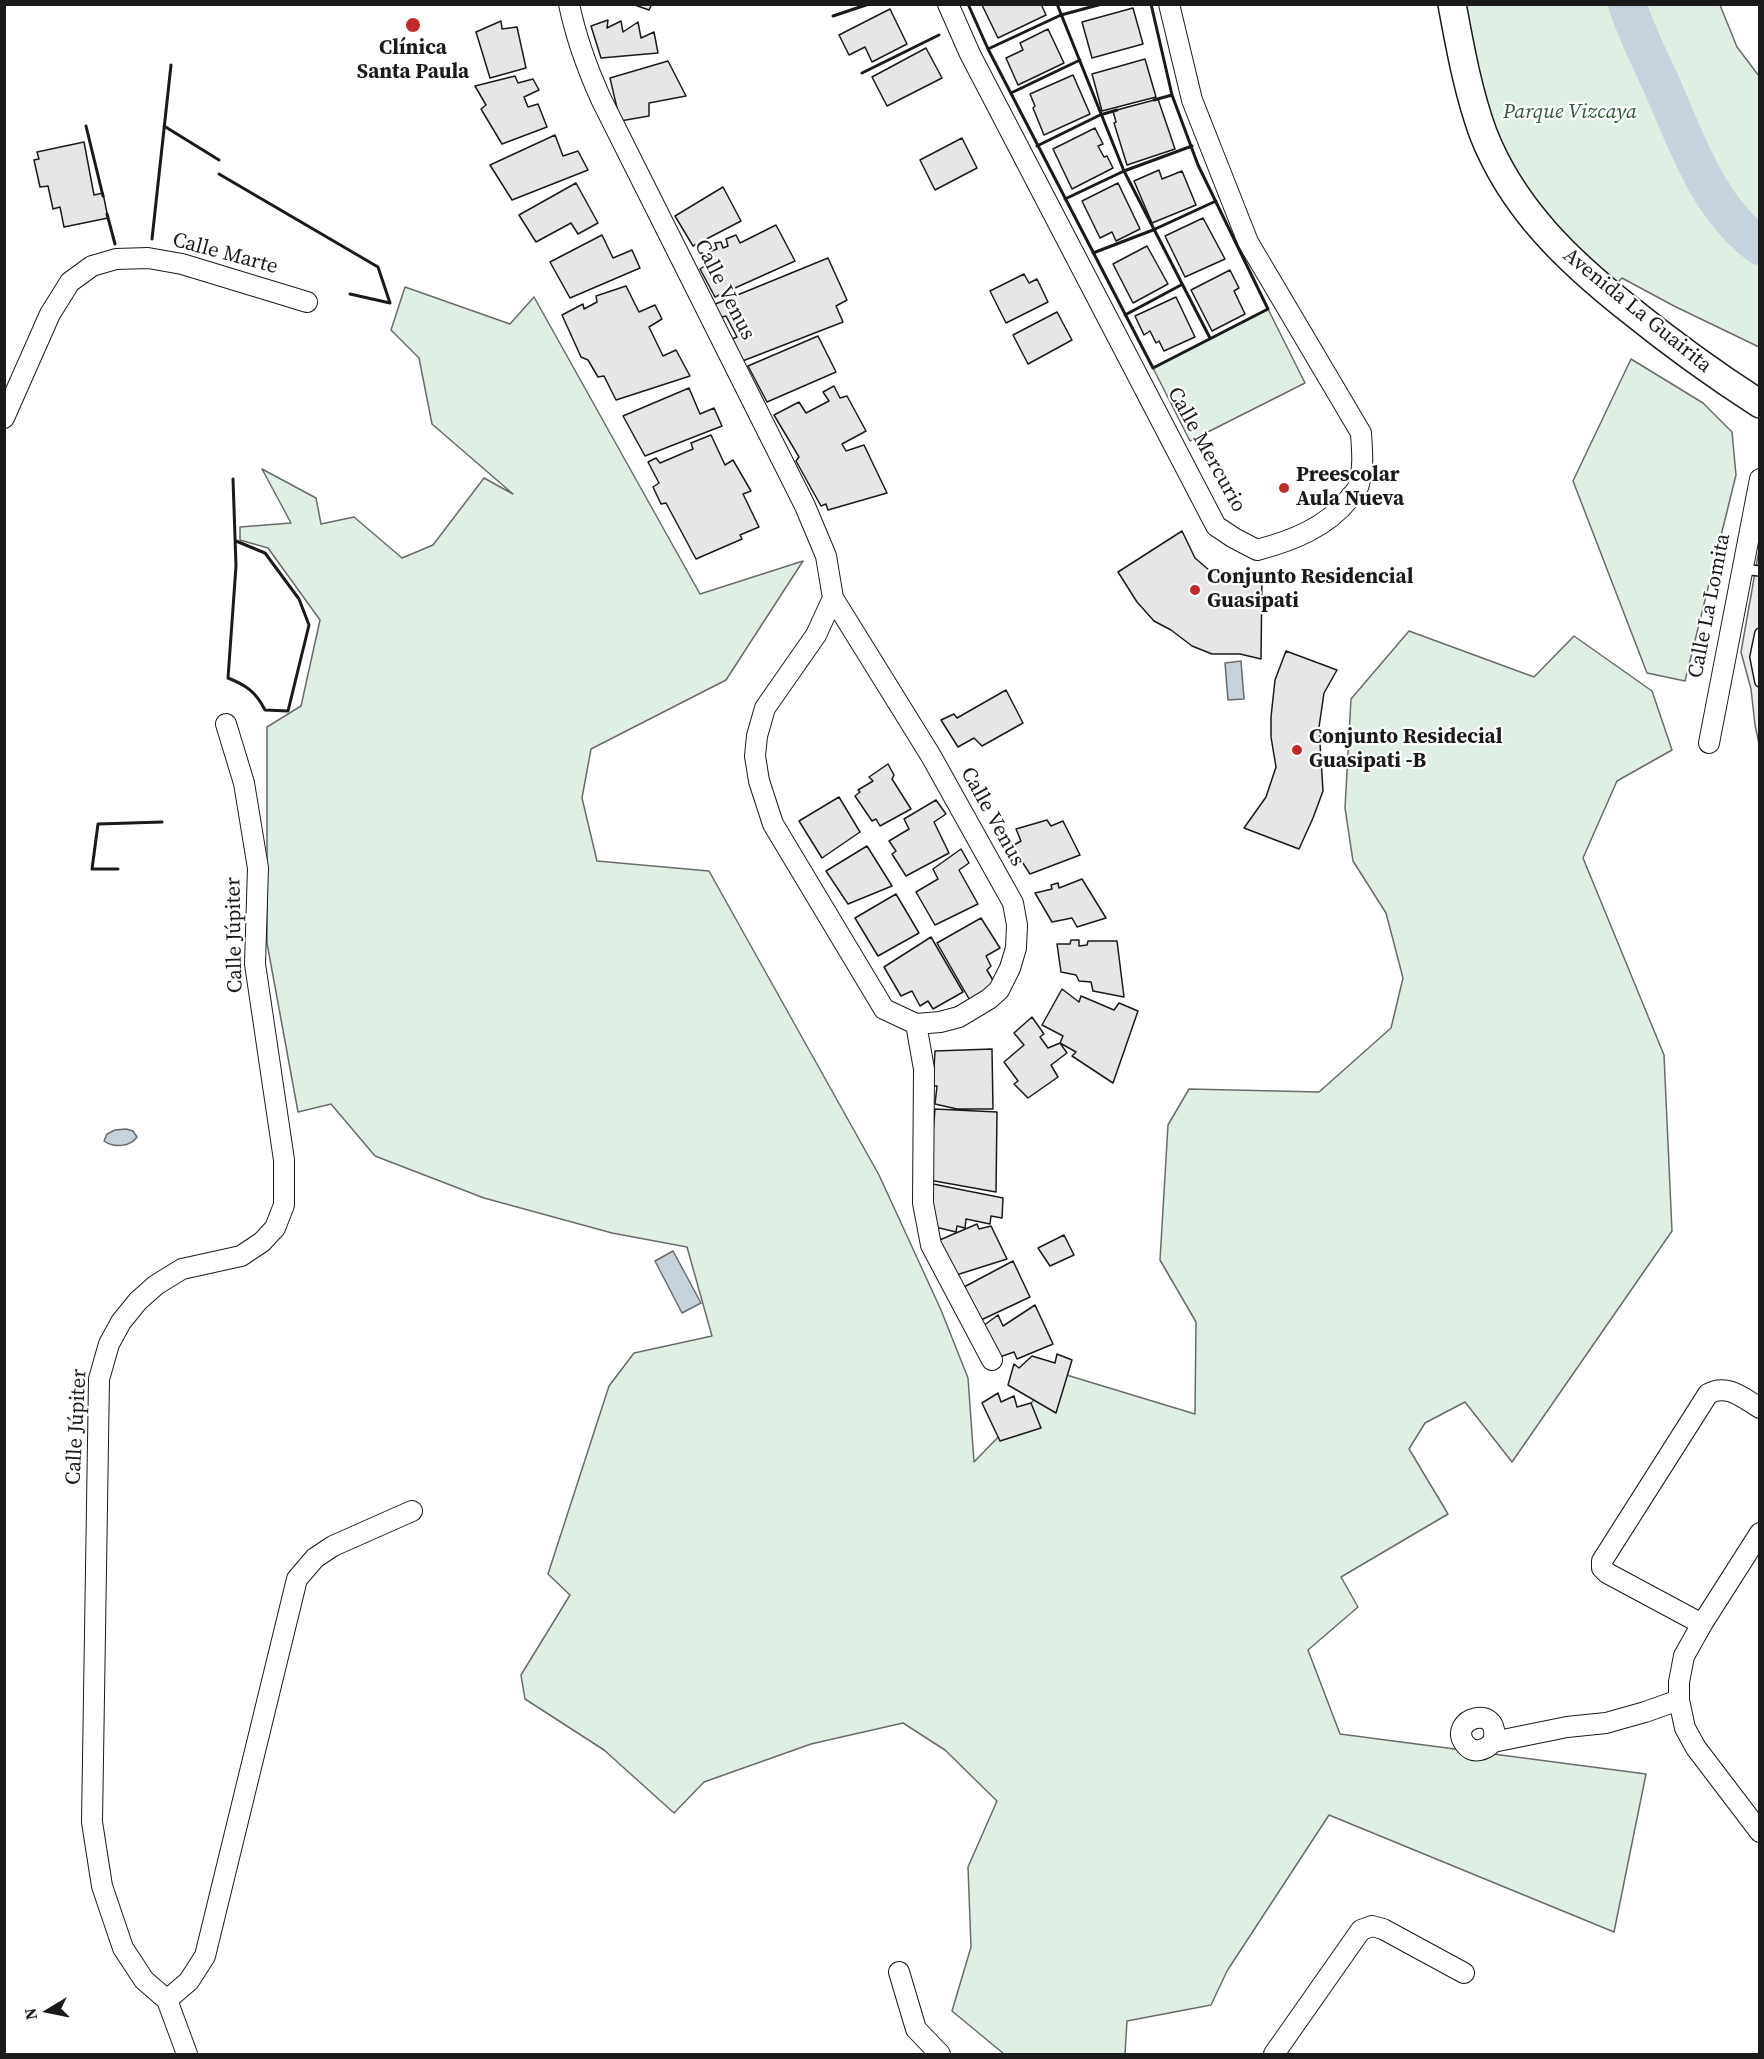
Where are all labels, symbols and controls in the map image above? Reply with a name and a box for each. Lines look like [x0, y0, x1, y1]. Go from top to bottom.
marker: Clínica Santa Paula [404, 16, 422, 34]
place label: Clínica Santa Paula [357, 36, 469, 86]
park label: Parque Vizcaya [1503, 100, 1637, 126]
street label: Calle Marte [170, 228, 280, 280]
street label: Calle Venus [688, 236, 760, 344]
street label: Avenida La Guairita [1558, 243, 1716, 379]
street label: Calle Mercurio [1161, 383, 1251, 517]
place label: Preescolar Aula Nueva [1296, 463, 1404, 513]
marker: Preescolar Aula Nueva [1277, 481, 1291, 495]
street label: Calle La Lomita [1684, 531, 1736, 681]
place label: Conjunto Residencial Guasipati [1207, 565, 1413, 615]
marker: Conjunto Residencial Guasipati [1188, 583, 1202, 597]
place label: Conjunto Residecial Guasipati -B [1309, 725, 1502, 775]
marker: Conjunto Residecial Guasipati -B [1290, 743, 1304, 757]
street label: Calle Venus [954, 763, 1030, 871]
street label: Calle Júpiter [221, 877, 249, 993]
street label: Calle Júpiter [61, 1368, 93, 1486]
north arrow [18, 1981, 78, 2041]
text: N [18, 2006, 42, 2022]

